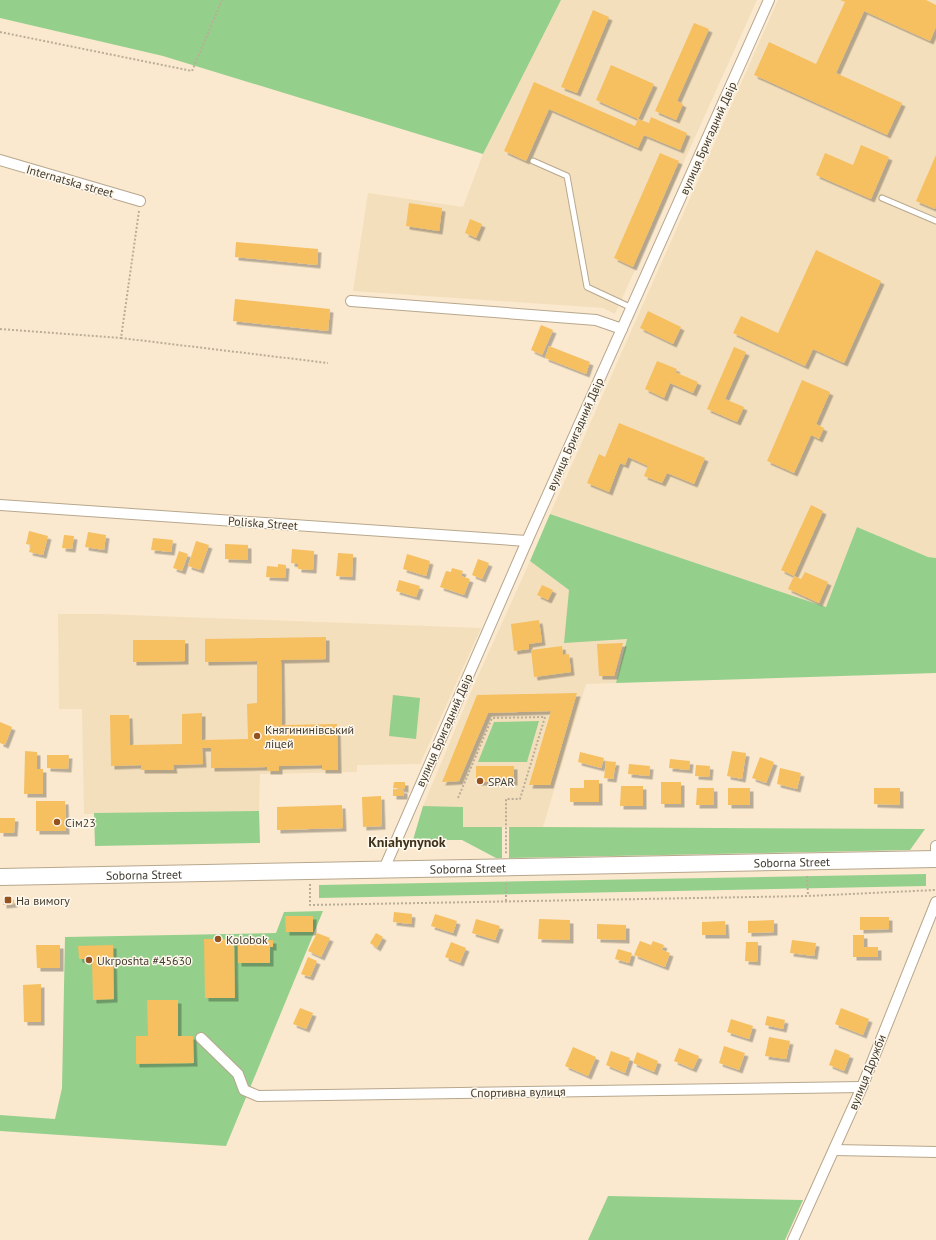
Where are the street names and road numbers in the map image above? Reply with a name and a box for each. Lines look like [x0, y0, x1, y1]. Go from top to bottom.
street label: вулиця Бригадний Двір [676, 79, 740, 197]
street label: Internatska street [25, 161, 115, 201]
street label: вулиця Бригадний Двір [543, 375, 607, 493]
street label: Poliska Street [228, 513, 298, 533]
street label: вулиця Бригадний Двір [412, 671, 476, 789]
street label: Soborna Street [754, 854, 830, 870]
street label: Soborna Street [430, 860, 506, 876]
street label: Soborna Street [106, 866, 182, 882]
street label: вулиця Дружби [845, 1032, 889, 1112]
street label: Спортивна вулиця [470, 1084, 566, 1100]

